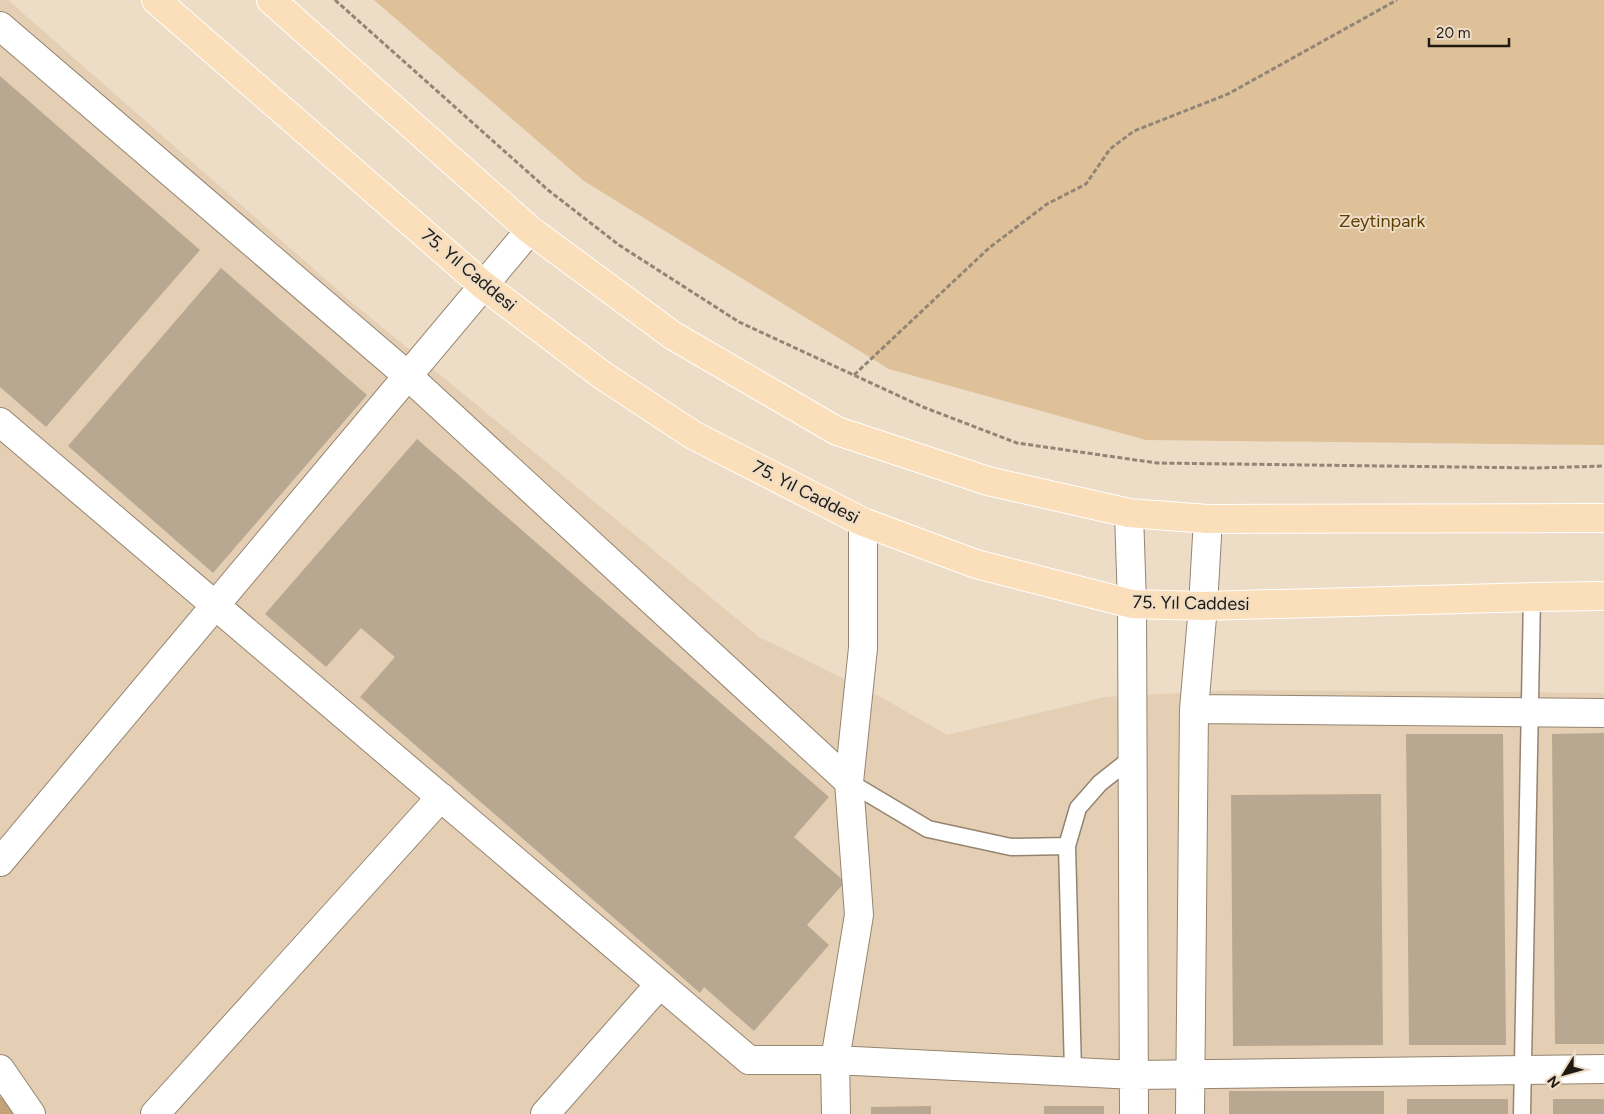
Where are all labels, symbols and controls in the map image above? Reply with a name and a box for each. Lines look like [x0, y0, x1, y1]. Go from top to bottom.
scale bar [1429, 15, 1509, 47]
text: 20 m [1436, 24, 1470, 42]
park label: Zeytinpark [1339, 210, 1425, 232]
street label: 75. Yıl Caddesi [417, 224, 521, 316]
street label: 75. Yıl Caddesi [749, 456, 863, 528]
street label: 75. Yıl Caddesi [1132, 591, 1250, 615]
north arrow [1539, 1049, 1589, 1099]
text: N [1544, 1072, 1564, 1091]

